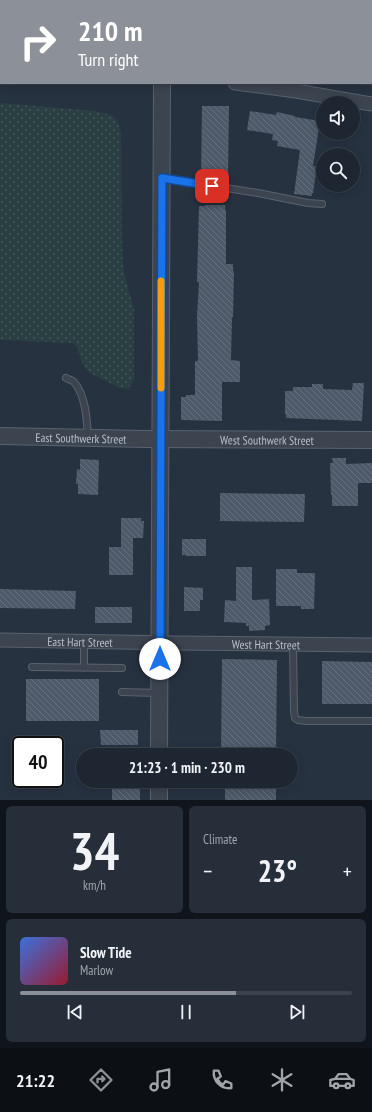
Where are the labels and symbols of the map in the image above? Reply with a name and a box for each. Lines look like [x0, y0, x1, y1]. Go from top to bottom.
pin [195, 169, 229, 203]
street label: East Southwerk Street [35, 429, 127, 446]
street label: West Southwerk Street [220, 432, 315, 447]
street label: East Hart Street [47, 633, 114, 649]
street label: West Hart Street [232, 636, 301, 652]
position arrow [139, 638, 181, 680]
speed limit sign: 40 [12, 736, 64, 788]

